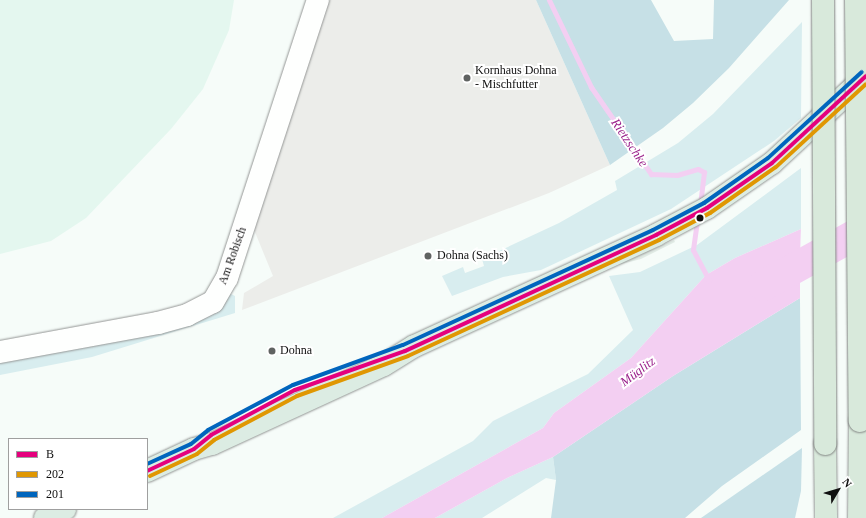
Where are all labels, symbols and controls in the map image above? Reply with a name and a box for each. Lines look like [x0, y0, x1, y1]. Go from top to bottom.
place label: Kornhaus Dohna - Mischfutter [475, 64, 557, 92]
marker: Kornhaus Dohna - Mischfutter [462, 73, 472, 83]
water label: Rietzschke [607, 116, 651, 170]
unlabelled marker [695, 213, 705, 223]
street label: Am Robisch [216, 225, 250, 287]
place label: Dohna (Sachs) [437, 249, 508, 263]
marker: Dohna (Sachs) [422, 250, 434, 262]
place label: Dohna [280, 344, 312, 358]
marker: Dohna [267, 346, 277, 356]
water label: Müglitz [617, 354, 659, 390]
legend [8, 438, 148, 510]
text: B [46, 447, 54, 461]
text: 202 [46, 467, 64, 481]
north arrow [818, 470, 858, 510]
text: N [840, 476, 855, 489]
text: 201 [46, 487, 64, 501]

